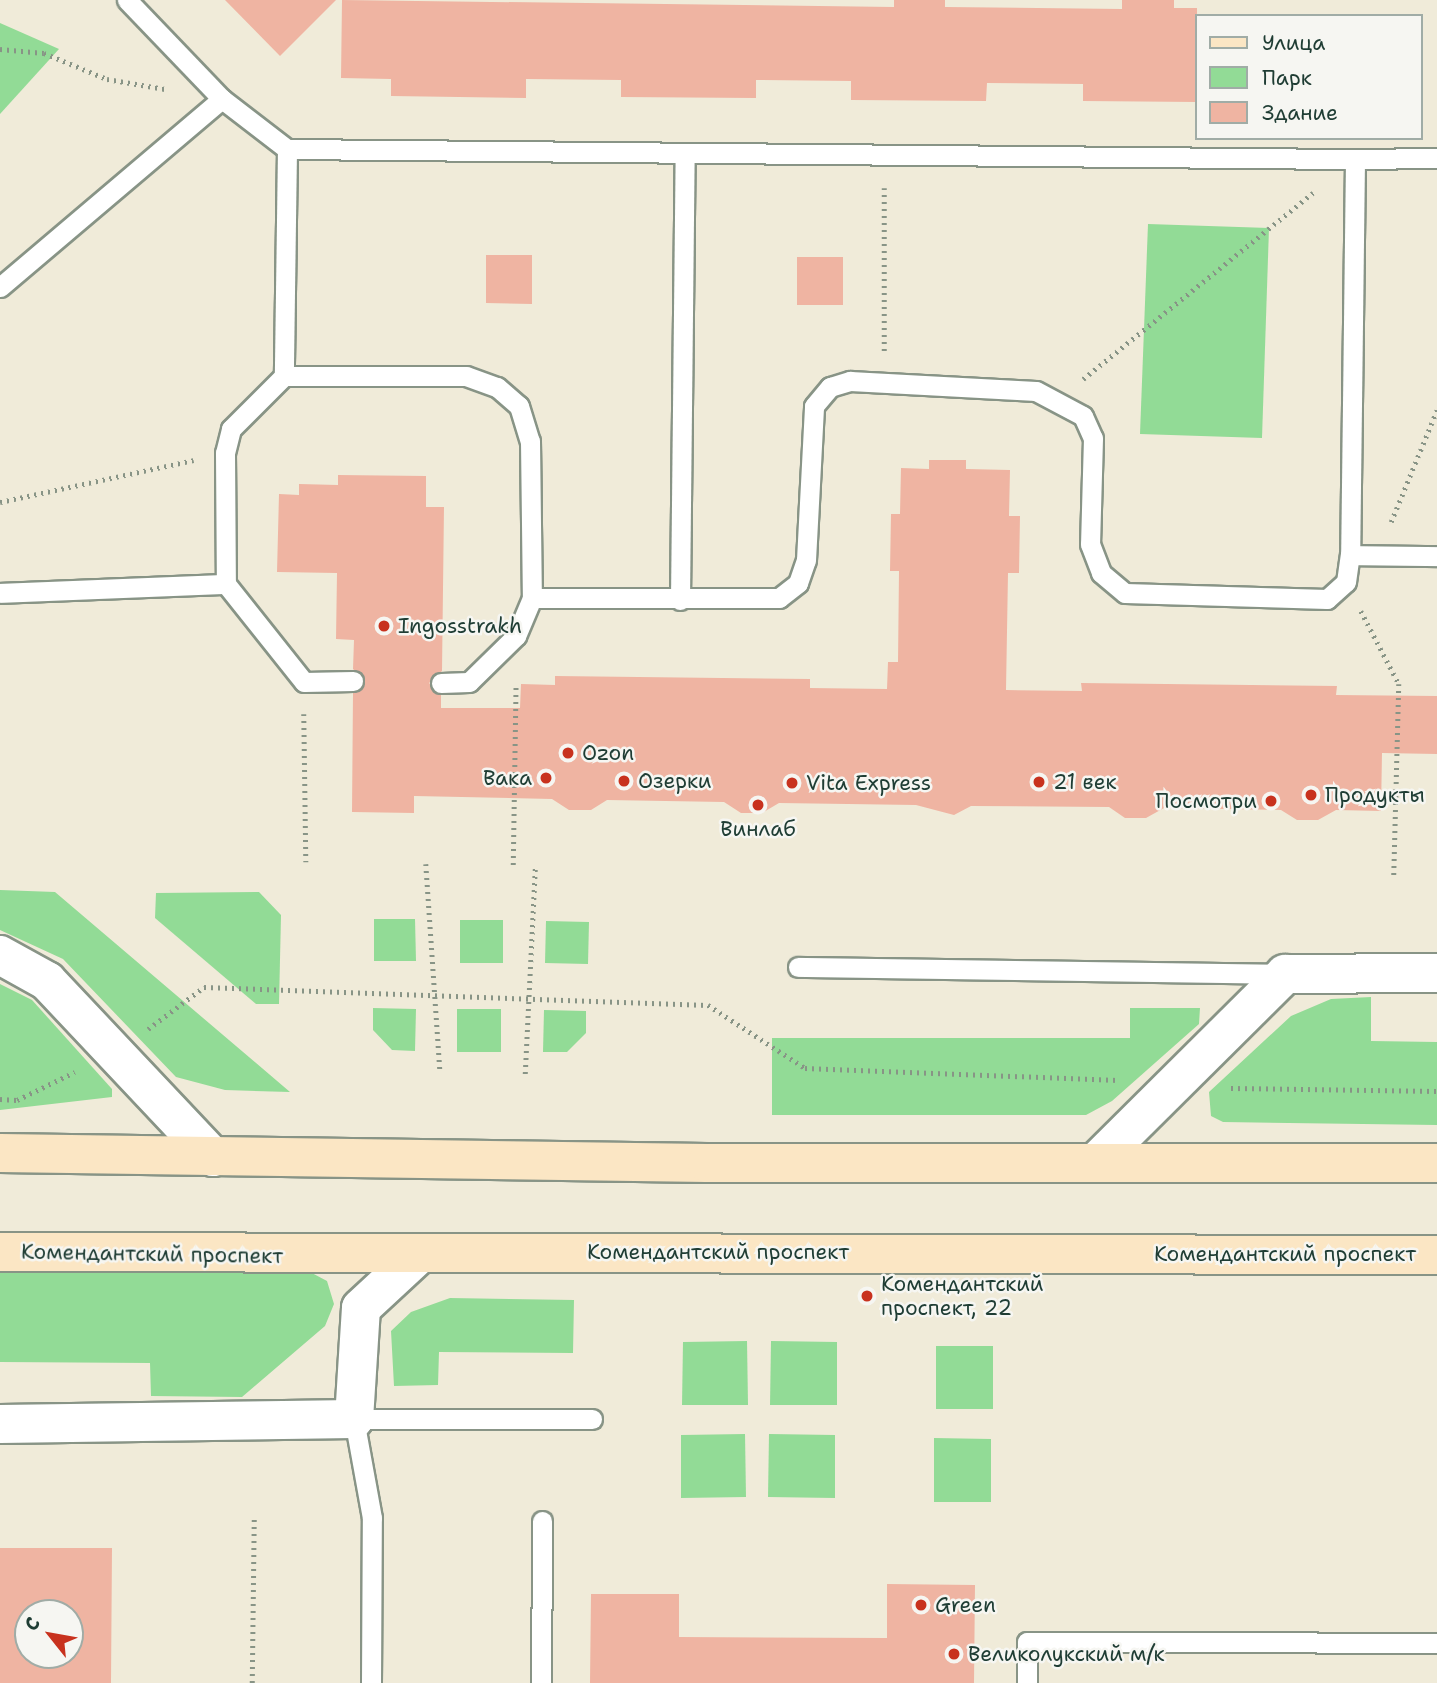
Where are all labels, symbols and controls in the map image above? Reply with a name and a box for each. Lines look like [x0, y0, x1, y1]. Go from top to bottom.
legend [1196, 14, 1423, 140]
text: Улица [1262, 29, 1325, 57]
text: Парк [1262, 64, 1312, 92]
text: Здание [1262, 99, 1338, 127]
place label: Ingosstrakh [398, 613, 522, 639]
marker: Ingosstrakh [376, 618, 392, 634]
place label: Ozon [582, 740, 634, 766]
marker: Ozon [560, 745, 576, 761]
place label: Вака [483, 765, 532, 791]
place label: Озерки [638, 768, 712, 794]
place label: 21 век [1053, 769, 1117, 795]
marker: Вака [538, 770, 554, 786]
place label: Vita Express [806, 770, 931, 796]
marker: Озерки [616, 773, 632, 789]
marker: 21 век [1031, 774, 1047, 790]
marker: Vita Express [784, 775, 800, 791]
place label: Продукты [1325, 782, 1425, 808]
marker: Продукты [1303, 787, 1319, 803]
place label: Посмотри [1156, 788, 1257, 814]
marker: Посмотри [1263, 793, 1279, 809]
marker: Винлаб [750, 797, 766, 813]
place label: Винлаб [720, 816, 796, 842]
street label: Комендантский проспект [21, 1239, 283, 1269]
street label: Комендантский проспект [587, 1239, 849, 1265]
street label: Комендантский проспект [1154, 1241, 1416, 1267]
place label: Комендантский проспект, 22 [881, 1271, 1044, 1321]
marker: Комендантский проспект, 22 [859, 1288, 875, 1304]
place label: Green [935, 1592, 996, 1618]
marker: Green [913, 1597, 929, 1613]
north arrow [14, 1599, 84, 1669]
text: С [19, 1613, 46, 1635]
place label: Великолукский м/к [968, 1641, 1165, 1667]
marker: Великолукский м/к [946, 1646, 962, 1662]

